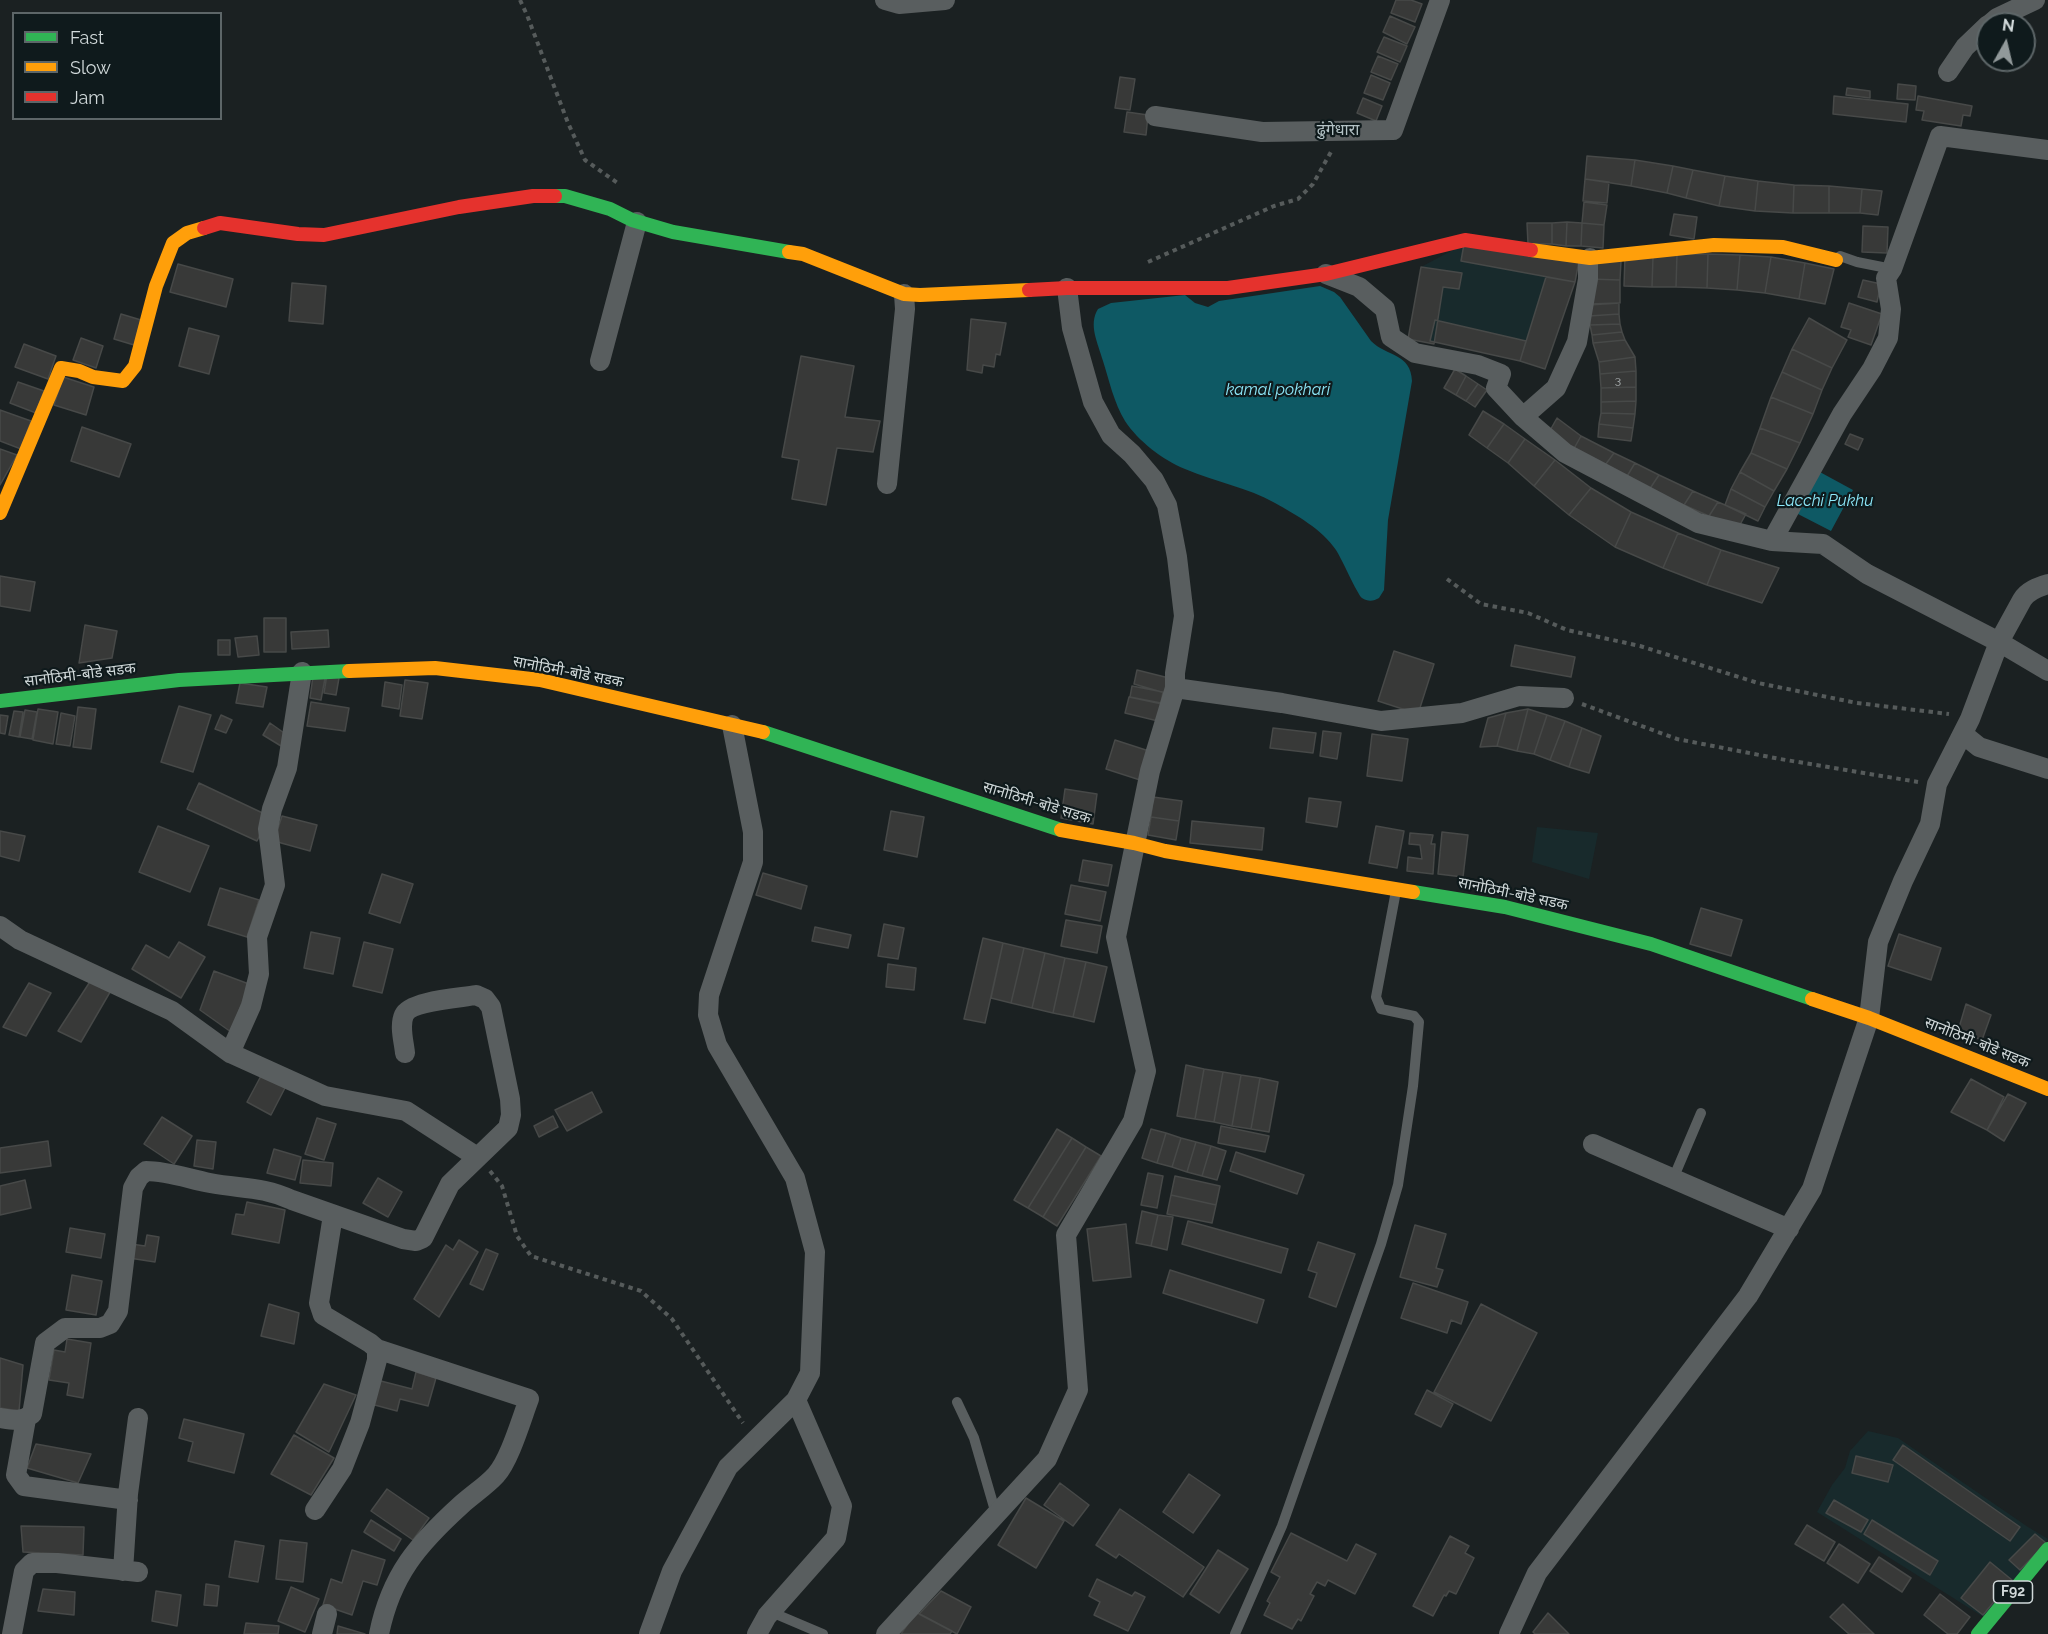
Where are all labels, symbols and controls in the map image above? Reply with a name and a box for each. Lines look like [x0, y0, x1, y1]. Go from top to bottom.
legend [12, 12, 222, 120]
north arrow [1976, 12, 2036, 72]
text: N [2001, 15, 2016, 36]
text: Fast [70, 27, 104, 48]
text: Slow [70, 57, 111, 78]
text: Jam [70, 87, 105, 108]
district label: ढुंगेधारा [1317, 120, 1359, 140]
house number: 3 [1615, 373, 1621, 387]
water label: kamal pokhari [1226, 380, 1330, 400]
water label: Lacchi Pukhu [1777, 491, 1873, 511]
street label: सानोठिमी-बोडे सडक [511, 652, 625, 692]
street label: सानोठिमी-बोडे सडक [23, 659, 137, 691]
street label: सानोठिमी-बोडे सडक [981, 778, 1093, 828]
street label: सानोठिमी-बोडे सडक [1456, 874, 1570, 914]
street label: सानोठिमी-बोडे सडक [1922, 1014, 2032, 1072]
road number: F92 [1994, 1581, 2032, 1603]

